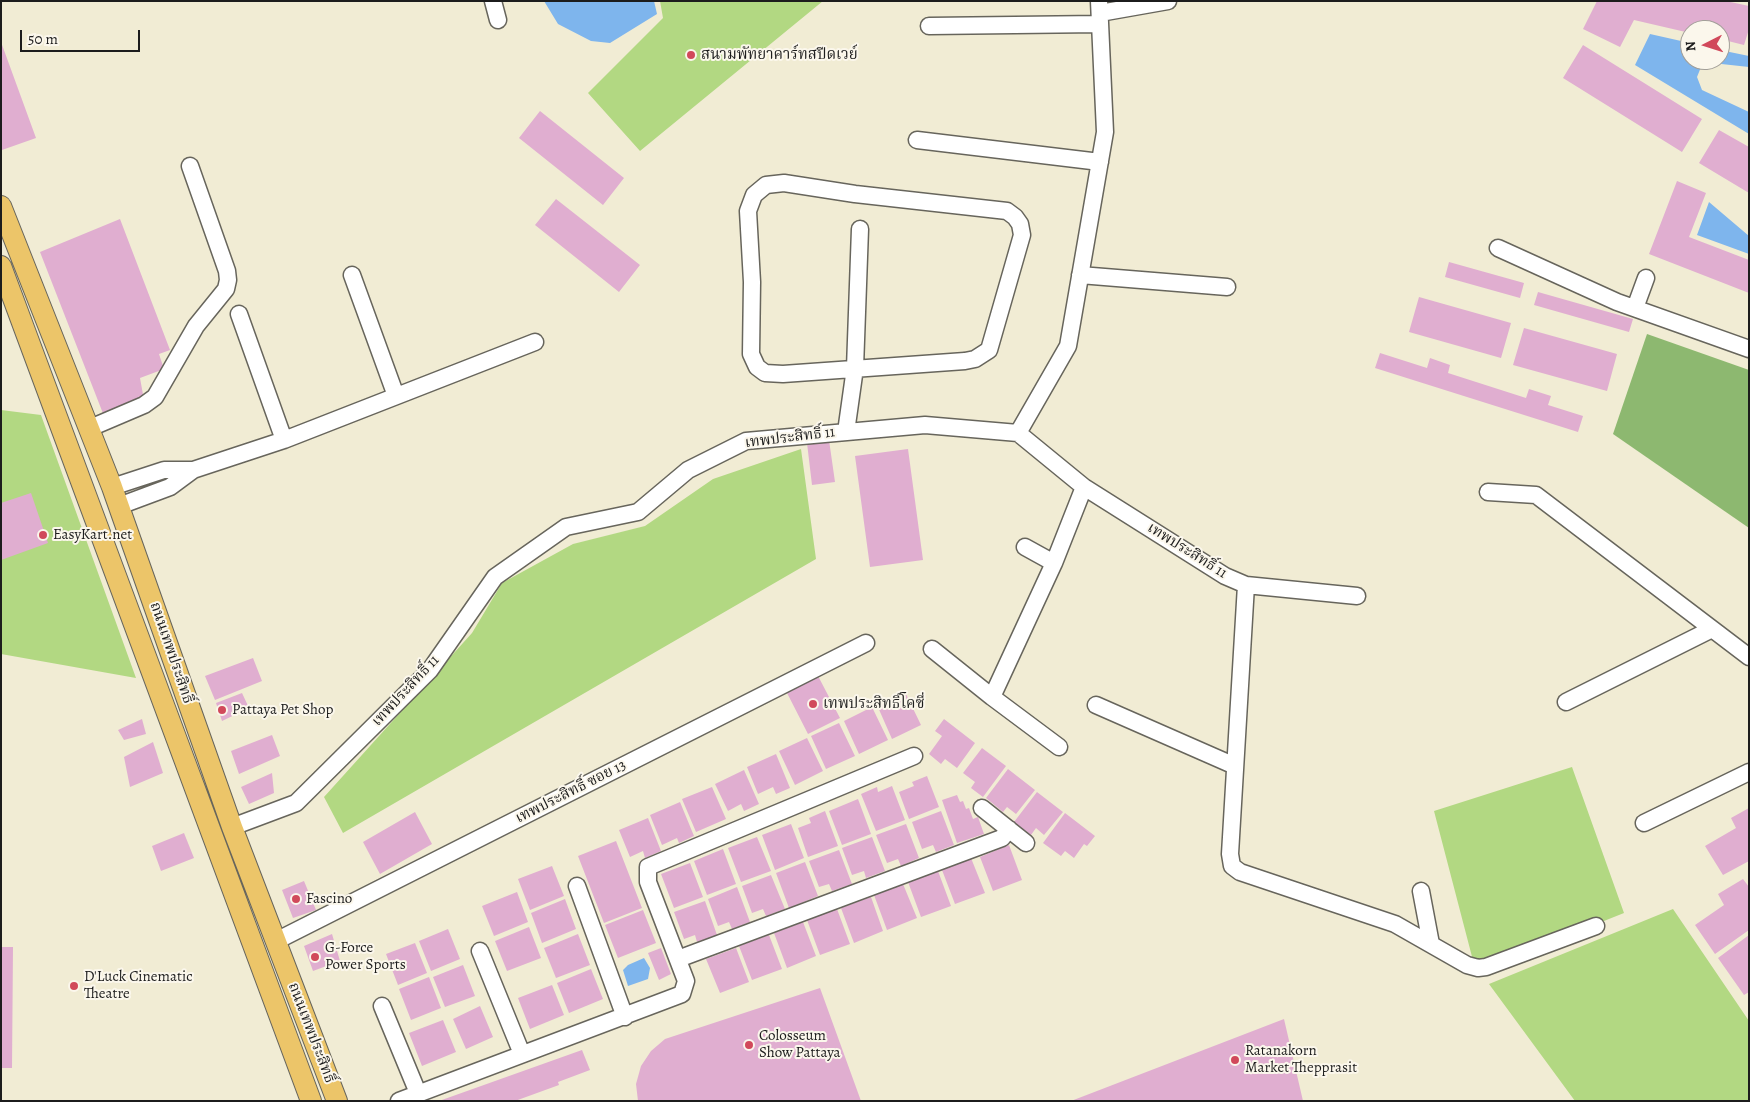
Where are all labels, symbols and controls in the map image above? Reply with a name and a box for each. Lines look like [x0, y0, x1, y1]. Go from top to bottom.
scale bar [22, 20, 142, 52]
north arrow [1680, 20, 1730, 70]
text: 50 m [28, 29, 58, 49]
text: N [1681, 40, 1700, 52]
place label: สนามพัทยาคาร์ทสปีดเวย์ [701, 46, 858, 64]
marker: สนามพัทยาคาร์ทสปีดเวย์ [685, 49, 697, 61]
street label: เทพประสิทธิ์ 11 [744, 424, 836, 452]
street label: เทพประสิทธิ์ 11 [1144, 519, 1230, 583]
place label: EasyKart.net [53, 526, 132, 544]
marker: EasyKart.net [37, 529, 49, 541]
street label: ถนนเทพประสิทธิ์ [145, 600, 197, 706]
street label: เทพประสิทธิ์ 11 [369, 652, 443, 730]
place label: เทพประสิทธิ์โคซี่ [823, 695, 925, 713]
marker: เทพประสิทธิ์โคซี่ [807, 698, 819, 710]
place label: Pattaya Pet Shop [232, 701, 333, 719]
marker: Pattaya Pet Shop [216, 704, 228, 716]
street label: เทพประสิทธิ์ ซอย 13 [513, 756, 629, 828]
place label: Fascino [306, 890, 352, 908]
marker: Fascino [290, 893, 302, 905]
place label: G-Force Power Sports [325, 939, 406, 974]
marker: G-Force Power Sports [309, 951, 321, 963]
place label: D'Luck Cinematic Theatre [84, 968, 193, 1003]
marker: D'Luck Cinematic Theatre [68, 980, 80, 992]
street label: ถนนเทพประสิทธิ์ [284, 980, 338, 1086]
place label: Colosseum Show Pattaya [759, 1027, 841, 1062]
marker: Colosseum Show Pattaya [743, 1039, 755, 1051]
place label: Ratanakorn Market Thepprasit [1245, 1042, 1357, 1077]
marker: Ratanakorn Market Thepprasit [1229, 1054, 1241, 1066]

